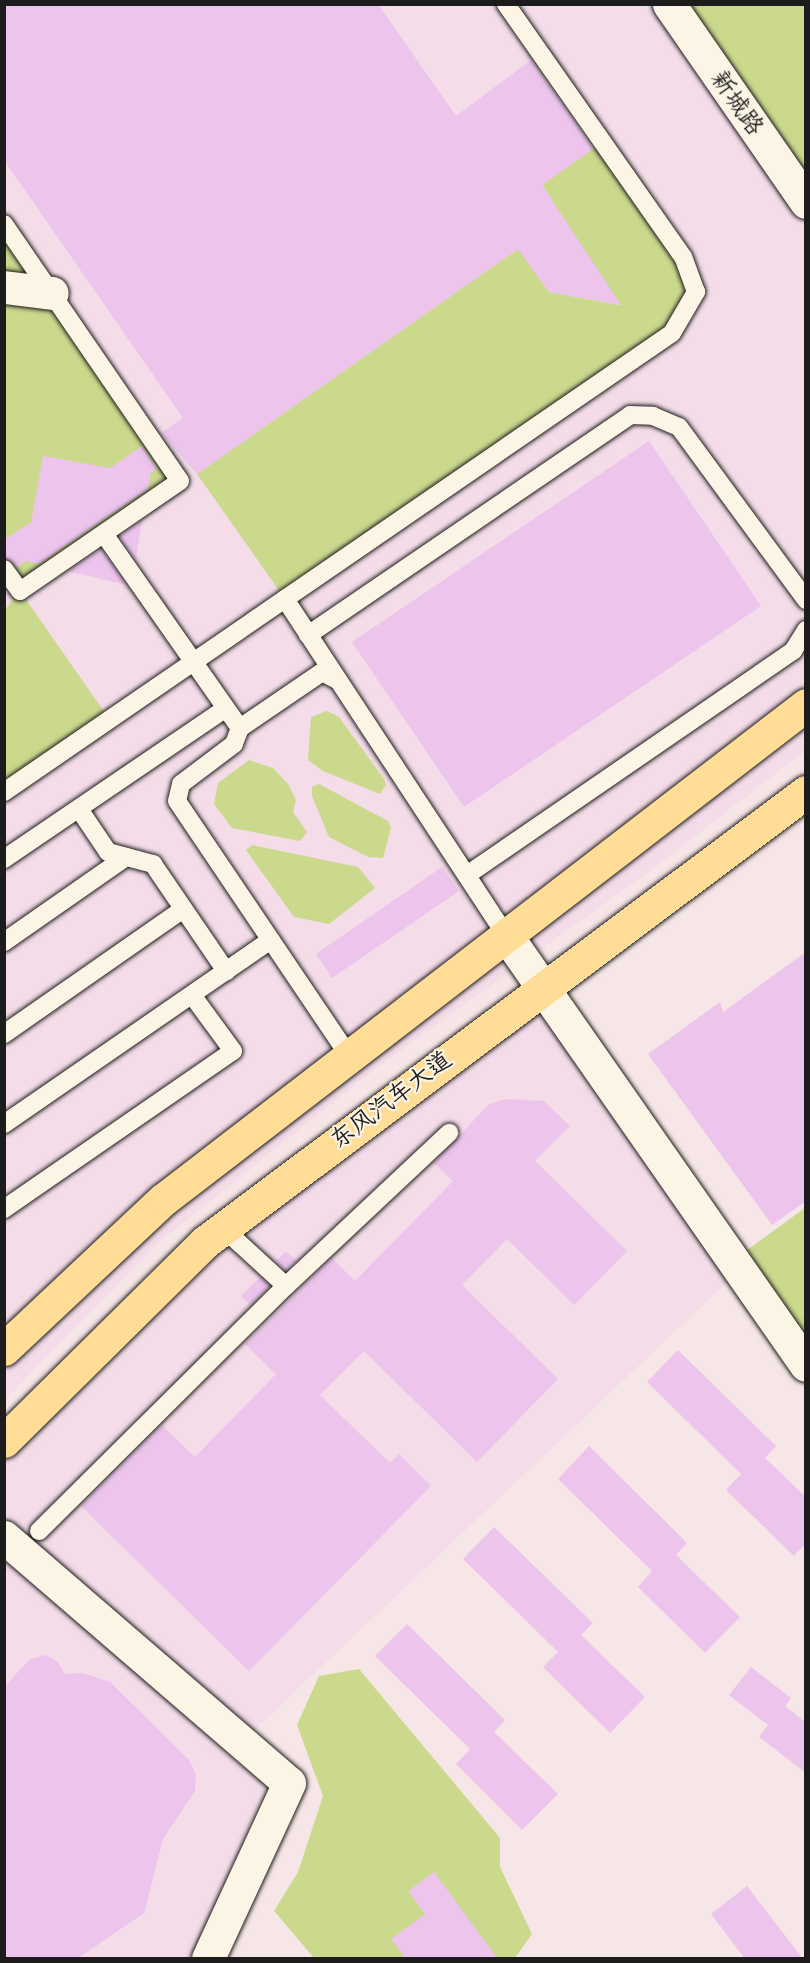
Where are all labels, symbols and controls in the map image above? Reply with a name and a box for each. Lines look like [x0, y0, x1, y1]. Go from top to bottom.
street label: 新城路 [705, 65, 769, 141]
street label: 东风汽车大道 [325, 1045, 457, 1155]

